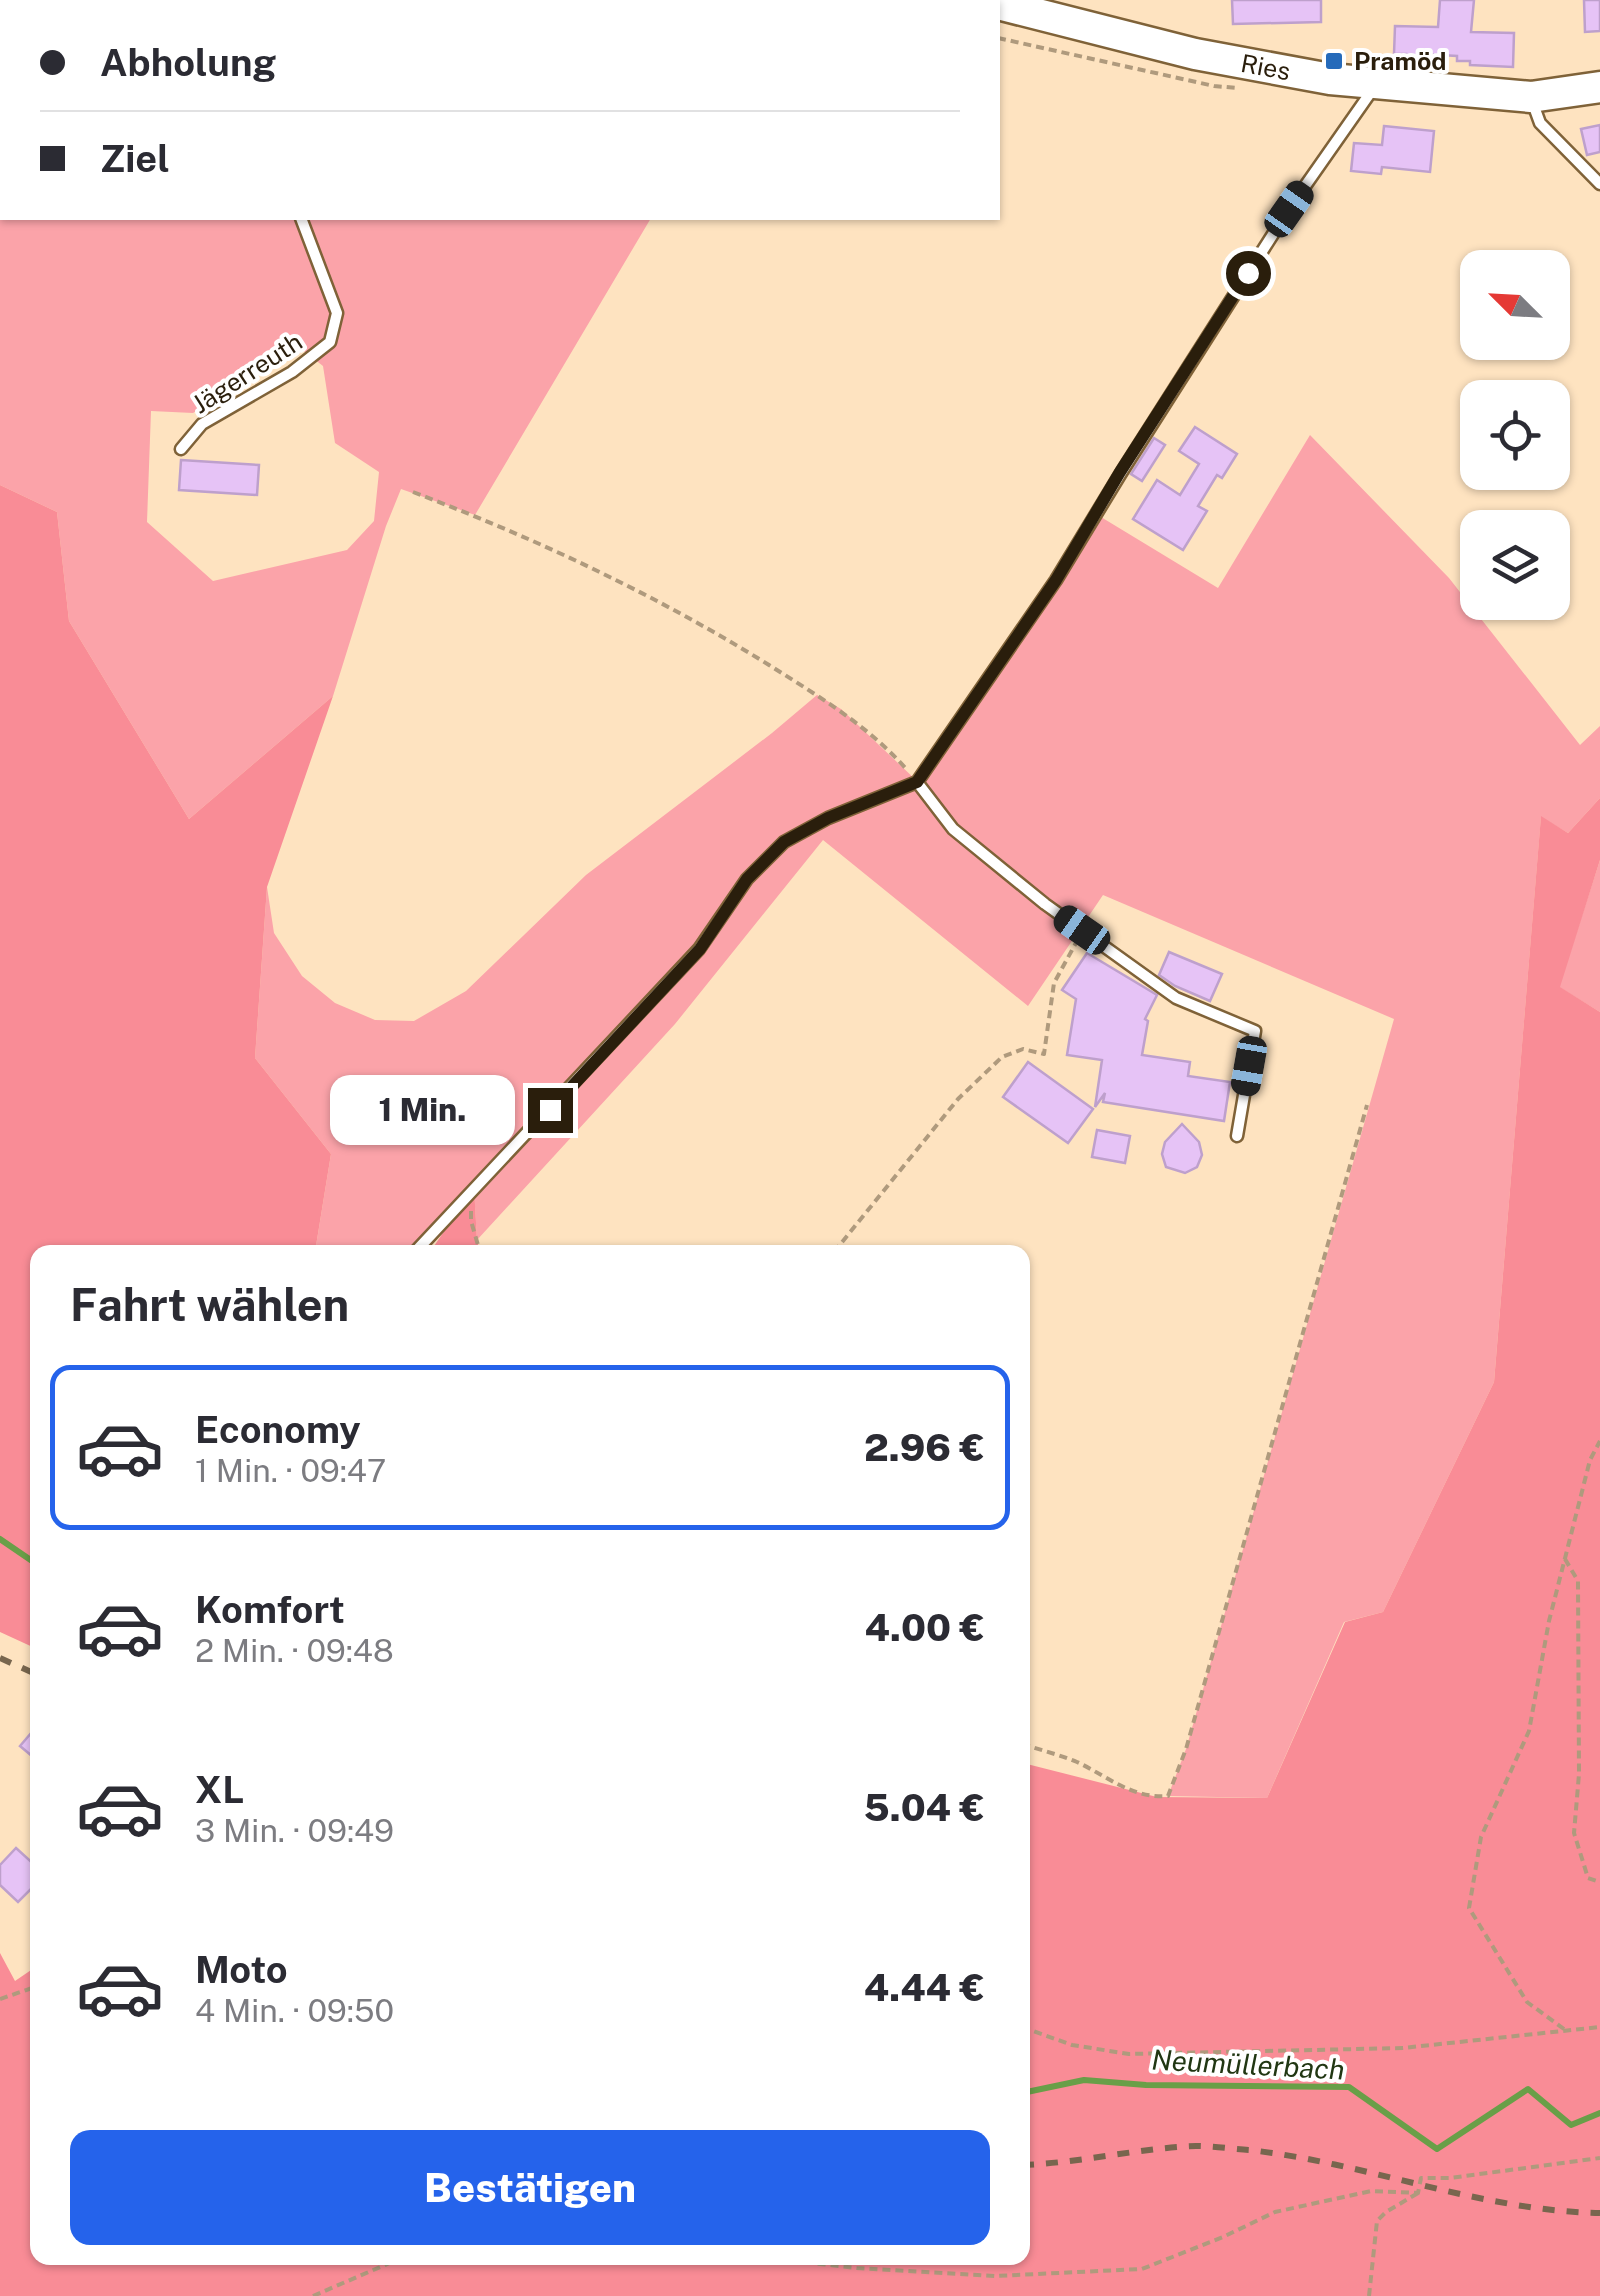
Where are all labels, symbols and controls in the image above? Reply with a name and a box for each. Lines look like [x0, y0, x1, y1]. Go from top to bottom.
text: Abholung [100, 40, 276, 85]
place label: Pramöd [1354, 46, 1446, 76]
street label: Ries [1238, 48, 1293, 86]
marker: Pramöd [1323, 50, 1345, 72]
text: Ziel [100, 136, 170, 181]
car [1260, 176, 1318, 242]
north arrow [1460, 250, 1570, 360]
map controls [1460, 250, 1570, 620]
route start [1226, 251, 1271, 296]
street label: Jägerreuth [186, 326, 308, 420]
button: locate [1460, 380, 1570, 490]
button: layers [1460, 510, 1570, 620]
car [1049, 901, 1115, 959]
car [1229, 1034, 1269, 1098]
callout: 1 Min. [330, 1075, 515, 1145]
route end [528, 1088, 573, 1133]
text: 1 Min. [378, 1091, 467, 1128]
text: Fahrt wählen [70, 1278, 349, 1331]
icon: car [75, 1403, 165, 1493]
text: Economy [195, 1407, 361, 1452]
text: 2.96 € [864, 1425, 985, 1470]
text: 1 Min. · 09:47 [195, 1452, 386, 1489]
icon: car [75, 1583, 165, 1673]
text: Komfort [195, 1587, 345, 1632]
text: 4.00 € [865, 1605, 985, 1650]
text: 2 Min. · 09:48 [195, 1632, 394, 1669]
icon: car [75, 1763, 165, 1853]
text: XL [195, 1767, 244, 1812]
text: 5.04 € [863, 1785, 985, 1830]
text: 3 Min. · 09:49 [195, 1812, 394, 1849]
icon: car [75, 1943, 165, 2033]
text: Moto [195, 1947, 288, 1992]
text: 4.44 € [864, 1965, 985, 2010]
text: 4 Min. · 09:50 [195, 1992, 394, 2029]
water label: Neumüllerbach [1151, 2042, 1345, 2086]
button: Bestätigen [70, 2130, 990, 2245]

